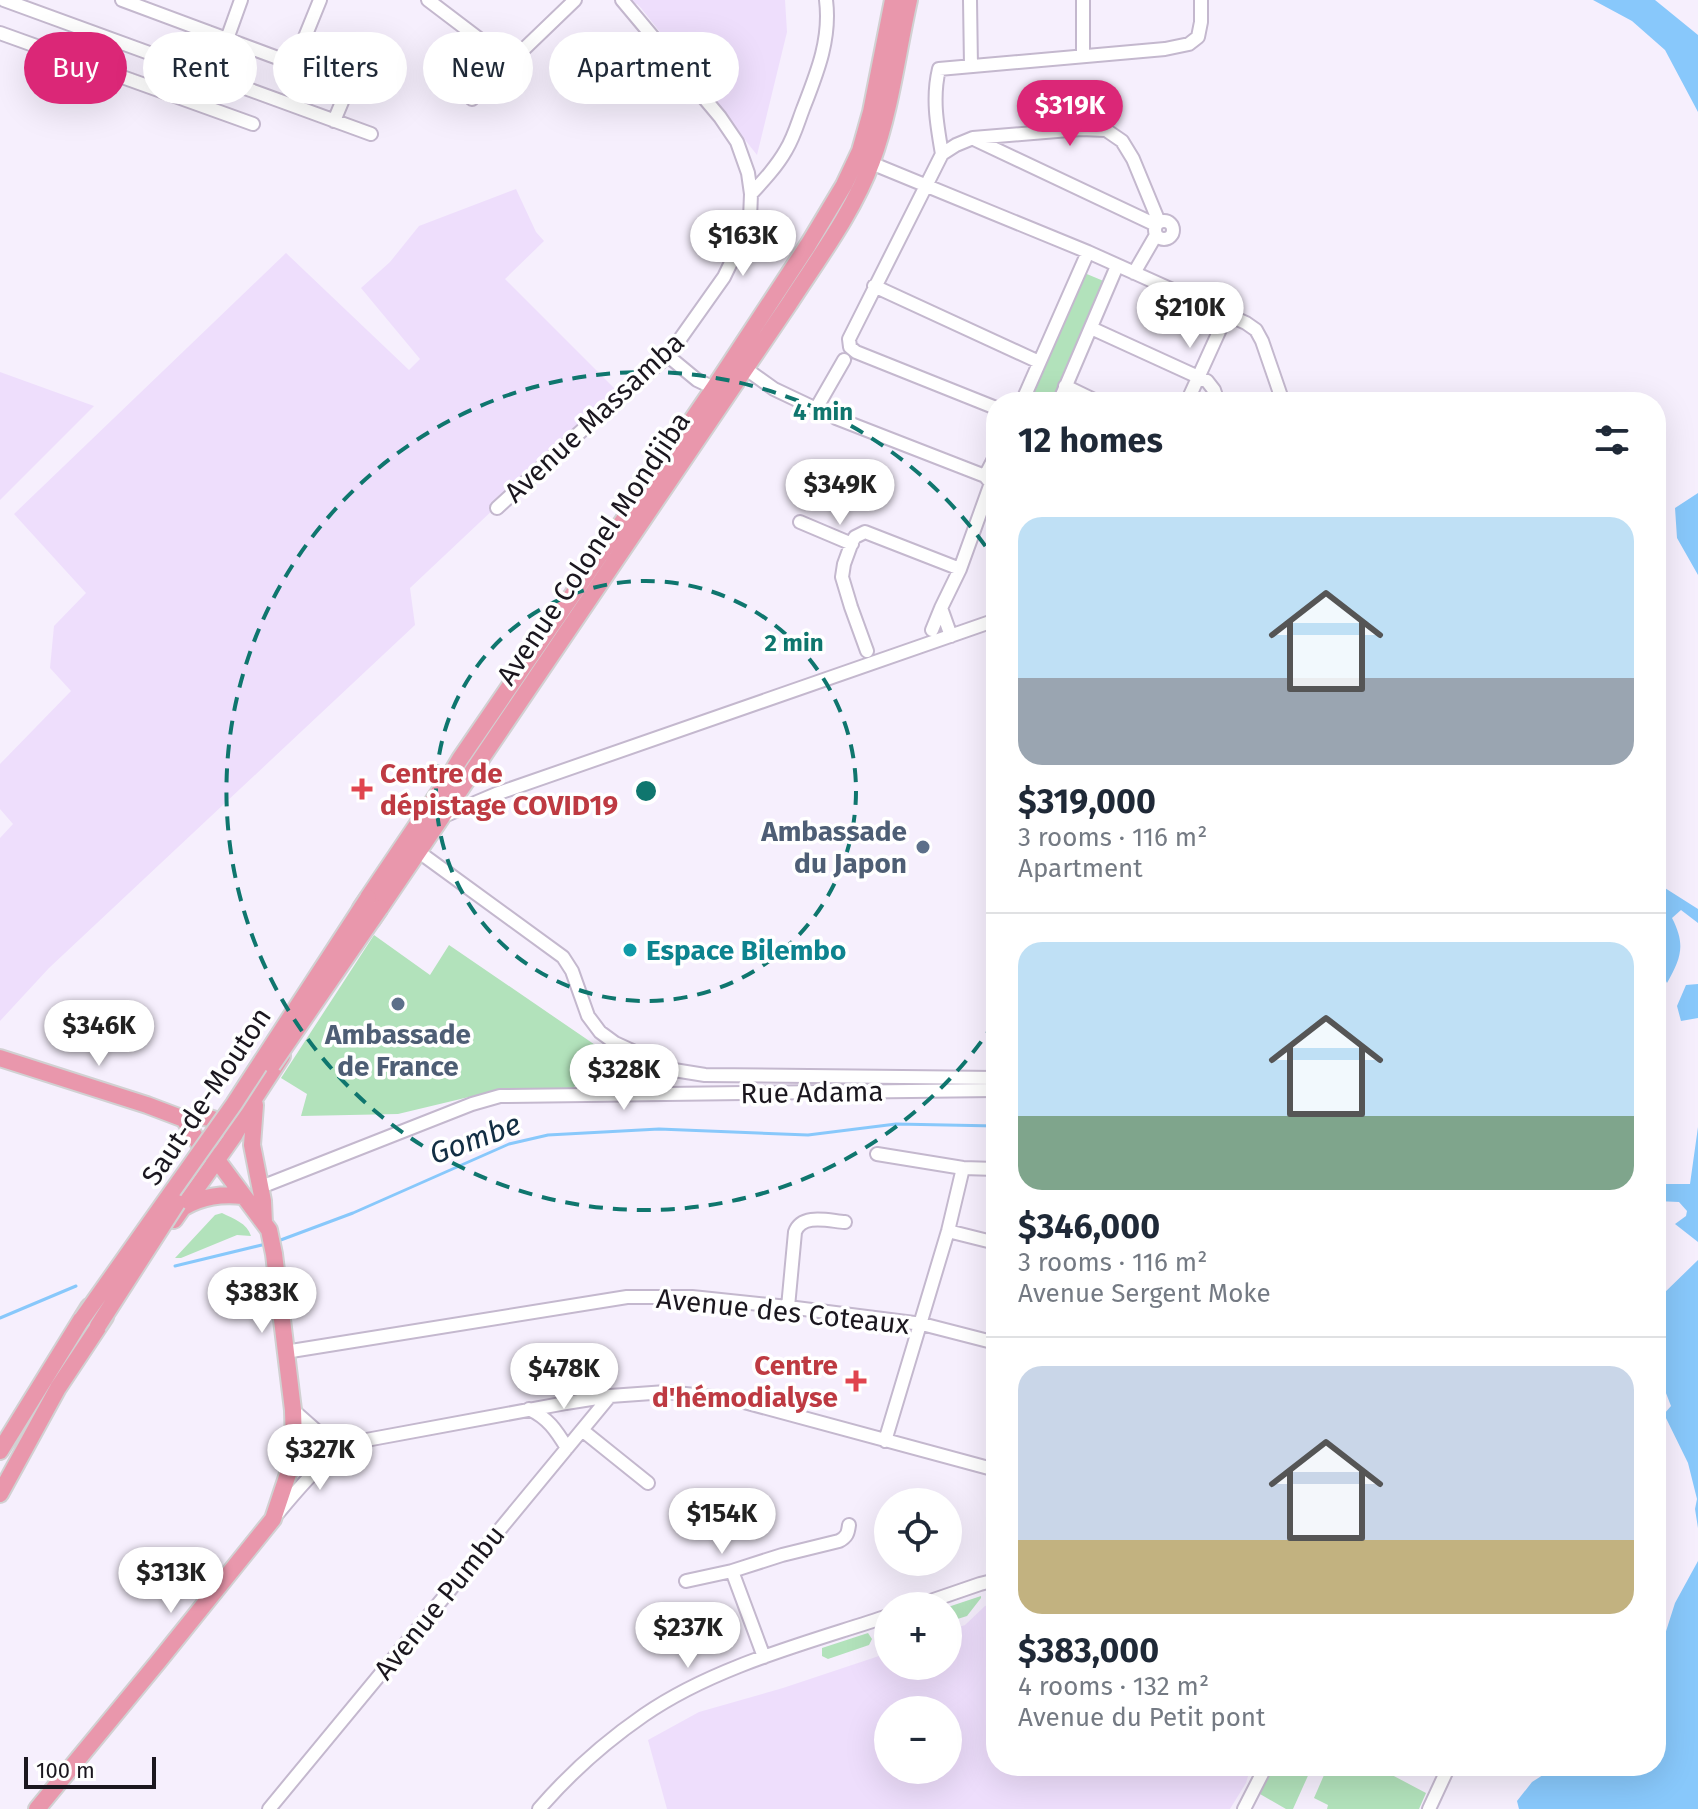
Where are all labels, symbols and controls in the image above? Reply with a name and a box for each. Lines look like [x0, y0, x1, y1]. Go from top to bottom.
chip: Buy [24, 32, 127, 104]
chip: Rent [143, 32, 257, 104]
chip: Filters [273, 32, 407, 104]
chip: New [423, 32, 533, 104]
chip: Apartment [549, 32, 739, 104]
pin: $319K [1014, 80, 1126, 148]
text: $319K [1035, 90, 1105, 121]
pin: $163K [687, 210, 799, 278]
text: $163K [708, 220, 778, 251]
pin: $210K [1134, 282, 1246, 350]
text: $210K [1155, 292, 1225, 323]
street label: Avenue Massamba [498, 326, 691, 509]
text: 4 min [793, 398, 853, 426]
street label: Avenue Colonel Mondjiba [490, 406, 697, 691]
icon: filters [1590, 418, 1634, 462]
text: 12 homes [1018, 420, 1163, 461]
pin: $349K [784, 459, 896, 527]
text: $349K [804, 469, 876, 500]
icon: home [1254, 569, 1398, 713]
text: 2 min [765, 629, 824, 657]
place label: Centre de dépistage COVID19 [380, 757, 618, 822]
centre of rings [632, 777, 660, 805]
marker: Centre de dépistage COVID19 [351, 778, 373, 800]
text: $319,000 [1018, 781, 1156, 822]
place label: Ambassade du Japon [760, 815, 907, 880]
text: 3 rooms · 116 m² [1018, 822, 1207, 853]
marker: Ambassade du Japon [914, 838, 932, 856]
text: Apartment [1018, 853, 1143, 884]
place label: Espace Bilembo [646, 934, 846, 967]
marker: Espace Bilembo [621, 941, 639, 959]
icon: home [1254, 994, 1398, 1138]
marker: Ambassade de France [389, 995, 407, 1013]
pin: $346K [43, 1000, 155, 1068]
street label: Saut-de-Mouton [135, 1001, 278, 1191]
text: $346K [62, 1010, 136, 1041]
place label: Ambassade de France [324, 1018, 471, 1083]
pin: $328K [568, 1044, 680, 1112]
text: $328K [588, 1054, 660, 1085]
street label: Rue Adama [740, 1075, 884, 1110]
water label: Gombe [424, 1106, 526, 1172]
text: $346,000 [1018, 1206, 1160, 1247]
text: 3 rooms · 116 m² [1018, 1247, 1207, 1278]
pin: $383K [206, 1267, 318, 1335]
text: $383K [226, 1277, 298, 1308]
text: Avenue Sergent Moke [1018, 1278, 1271, 1309]
street label: Avenue des Coteaux [655, 1282, 911, 1341]
pin: $478K [508, 1343, 620, 1411]
place label: Centre d'hémodialyse [652, 1349, 838, 1414]
text: $478K [528, 1353, 600, 1384]
marker: Centre d'hémodialyse [845, 1370, 867, 1392]
icon: home [1254, 1418, 1398, 1562]
pin: $327K [264, 1424, 376, 1492]
text: $327K [285, 1434, 355, 1465]
pin: $154K [666, 1488, 778, 1556]
map controls [874, 1488, 962, 1784]
button: locate [874, 1488, 962, 1576]
text: $154K [687, 1498, 757, 1529]
street label: Avenue Pumbu [367, 1518, 512, 1686]
pin: $313K [115, 1547, 227, 1615]
text: $313K [136, 1557, 206, 1588]
button: + [874, 1592, 962, 1680]
pin: $237K [632, 1602, 744, 1670]
text: $237K [653, 1612, 723, 1643]
text: $383,000 [1018, 1630, 1159, 1671]
text: 4 rooms · 132 m² [1018, 1671, 1209, 1702]
button: − [874, 1696, 962, 1784]
text: Avenue du Petit pont [1018, 1702, 1266, 1733]
scale bar [24, 1753, 156, 1789]
text: 100 m [36, 1757, 95, 1784]

